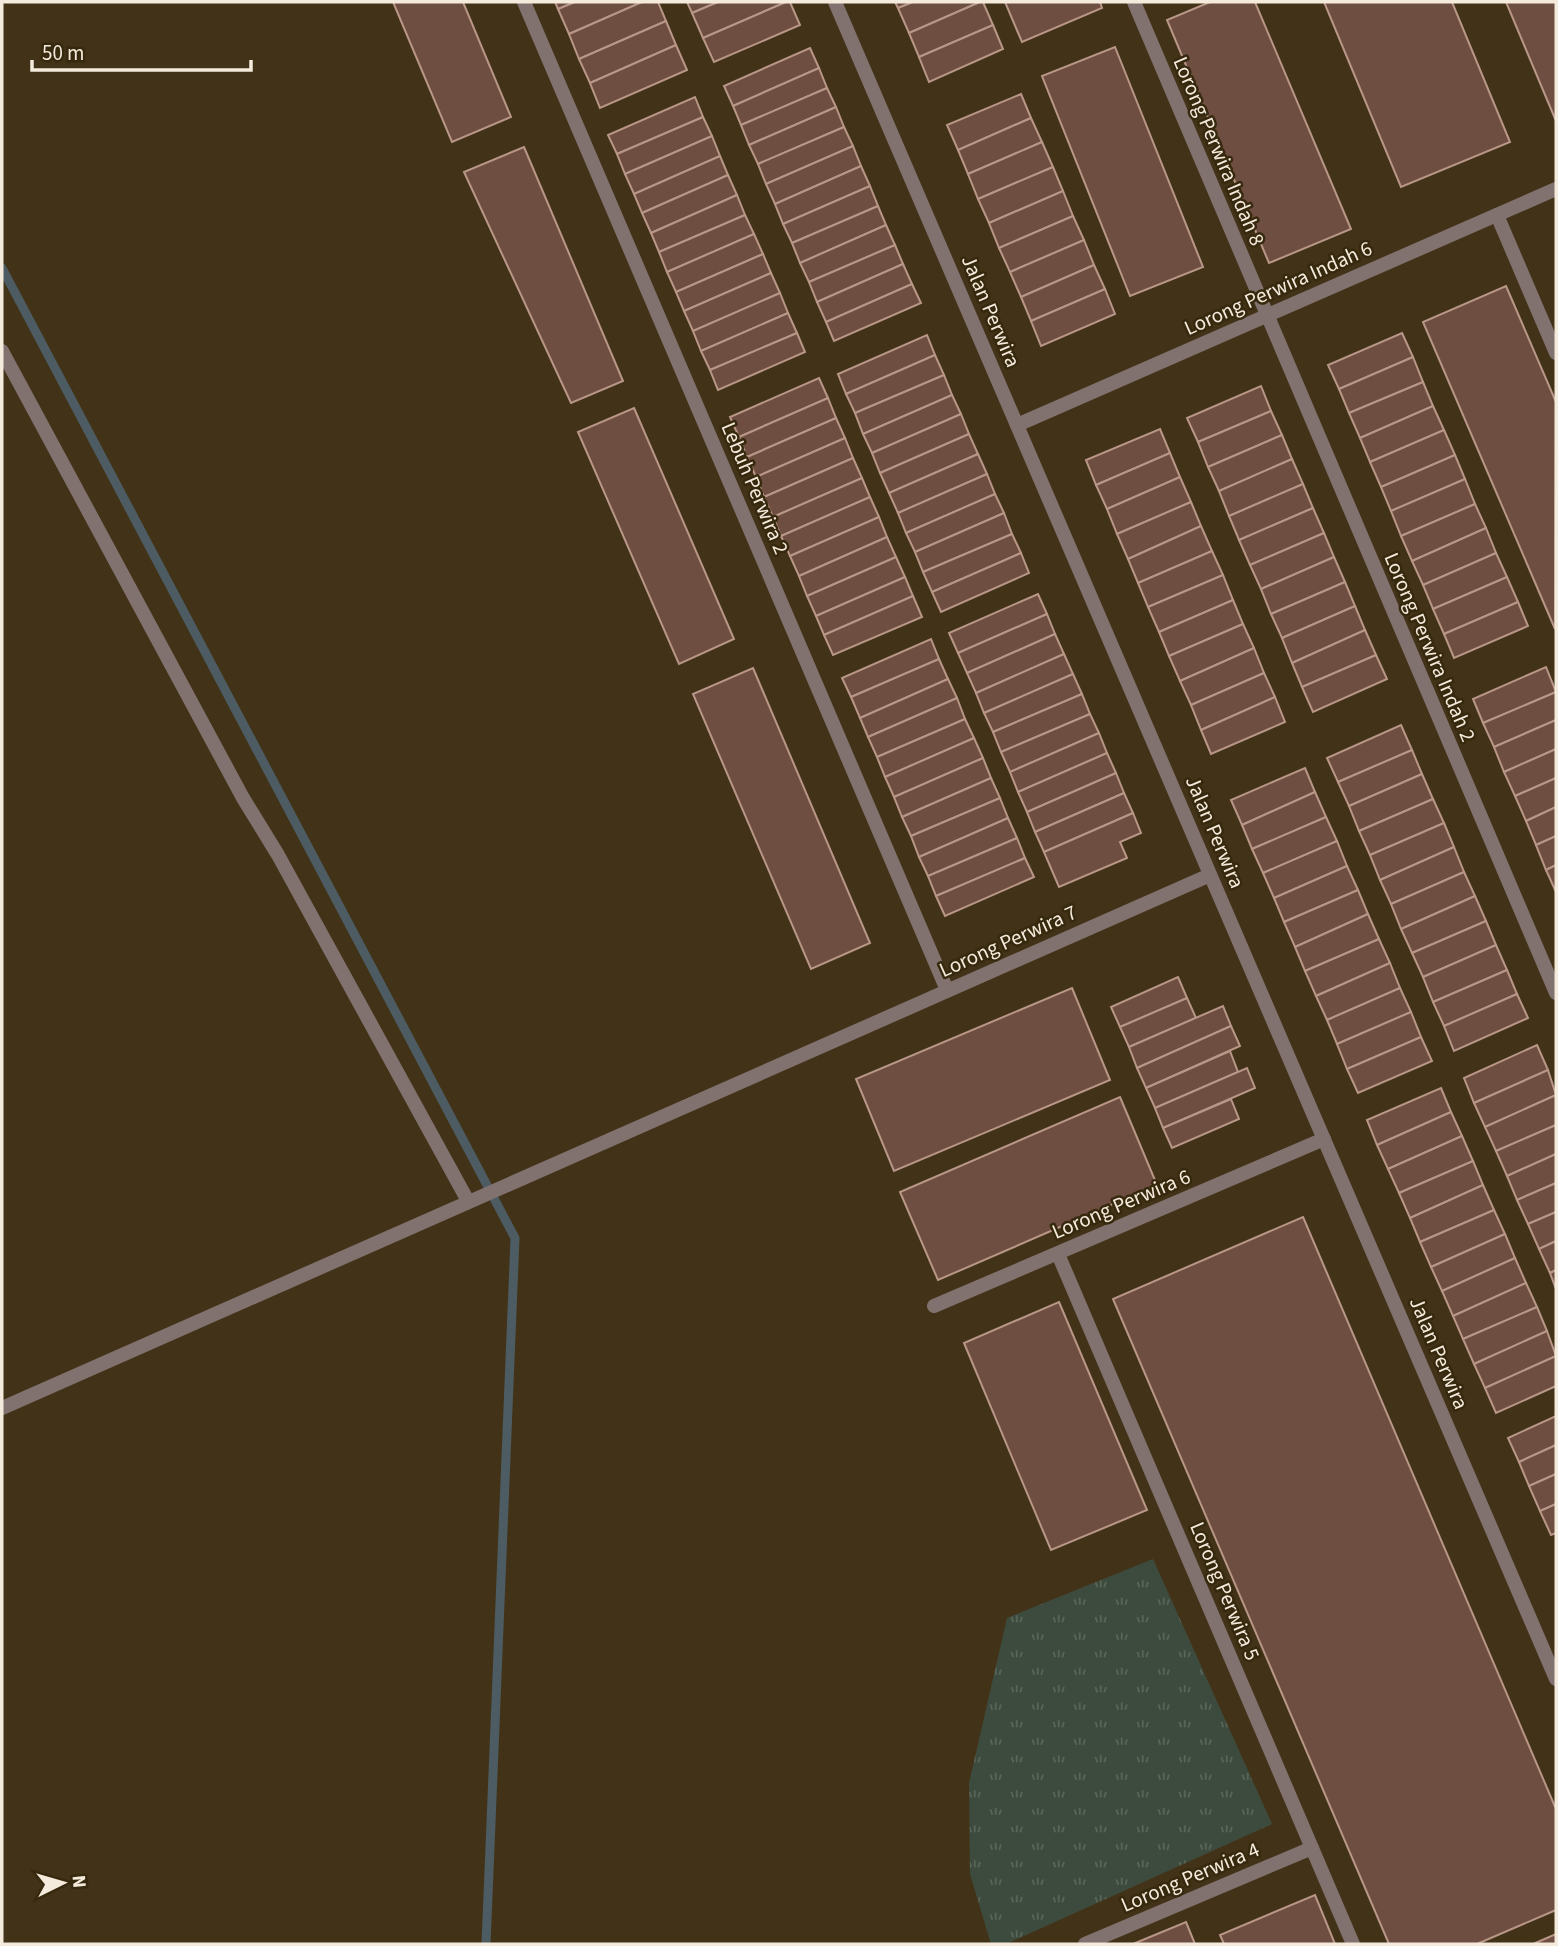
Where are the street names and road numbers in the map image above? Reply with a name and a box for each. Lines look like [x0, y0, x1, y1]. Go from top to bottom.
street label: Lorong Perwira Indah 8 [1166, 52, 1272, 250]
street label: Lorong Perwira Indah 6 [1179, 233, 1377, 343]
street label: Jalan Perwira [954, 250, 1028, 372]
street label: Lebuh Perwira 2 [714, 417, 796, 559]
street label: Lorong Perwira Indah 2 [1377, 548, 1483, 746]
street label: Jalan Perwira [1178, 771, 1252, 893]
street label: Lorong Perwira 7 [934, 897, 1082, 985]
street label: Lorong Perwira 6 [1047, 1161, 1195, 1247]
street label: Jalan Perwira [1402, 1292, 1476, 1414]
street label: Lorong Perwira 5 [1182, 1517, 1268, 1665]
street label: Lorong Perwira 4 [1116, 1834, 1264, 1920]

